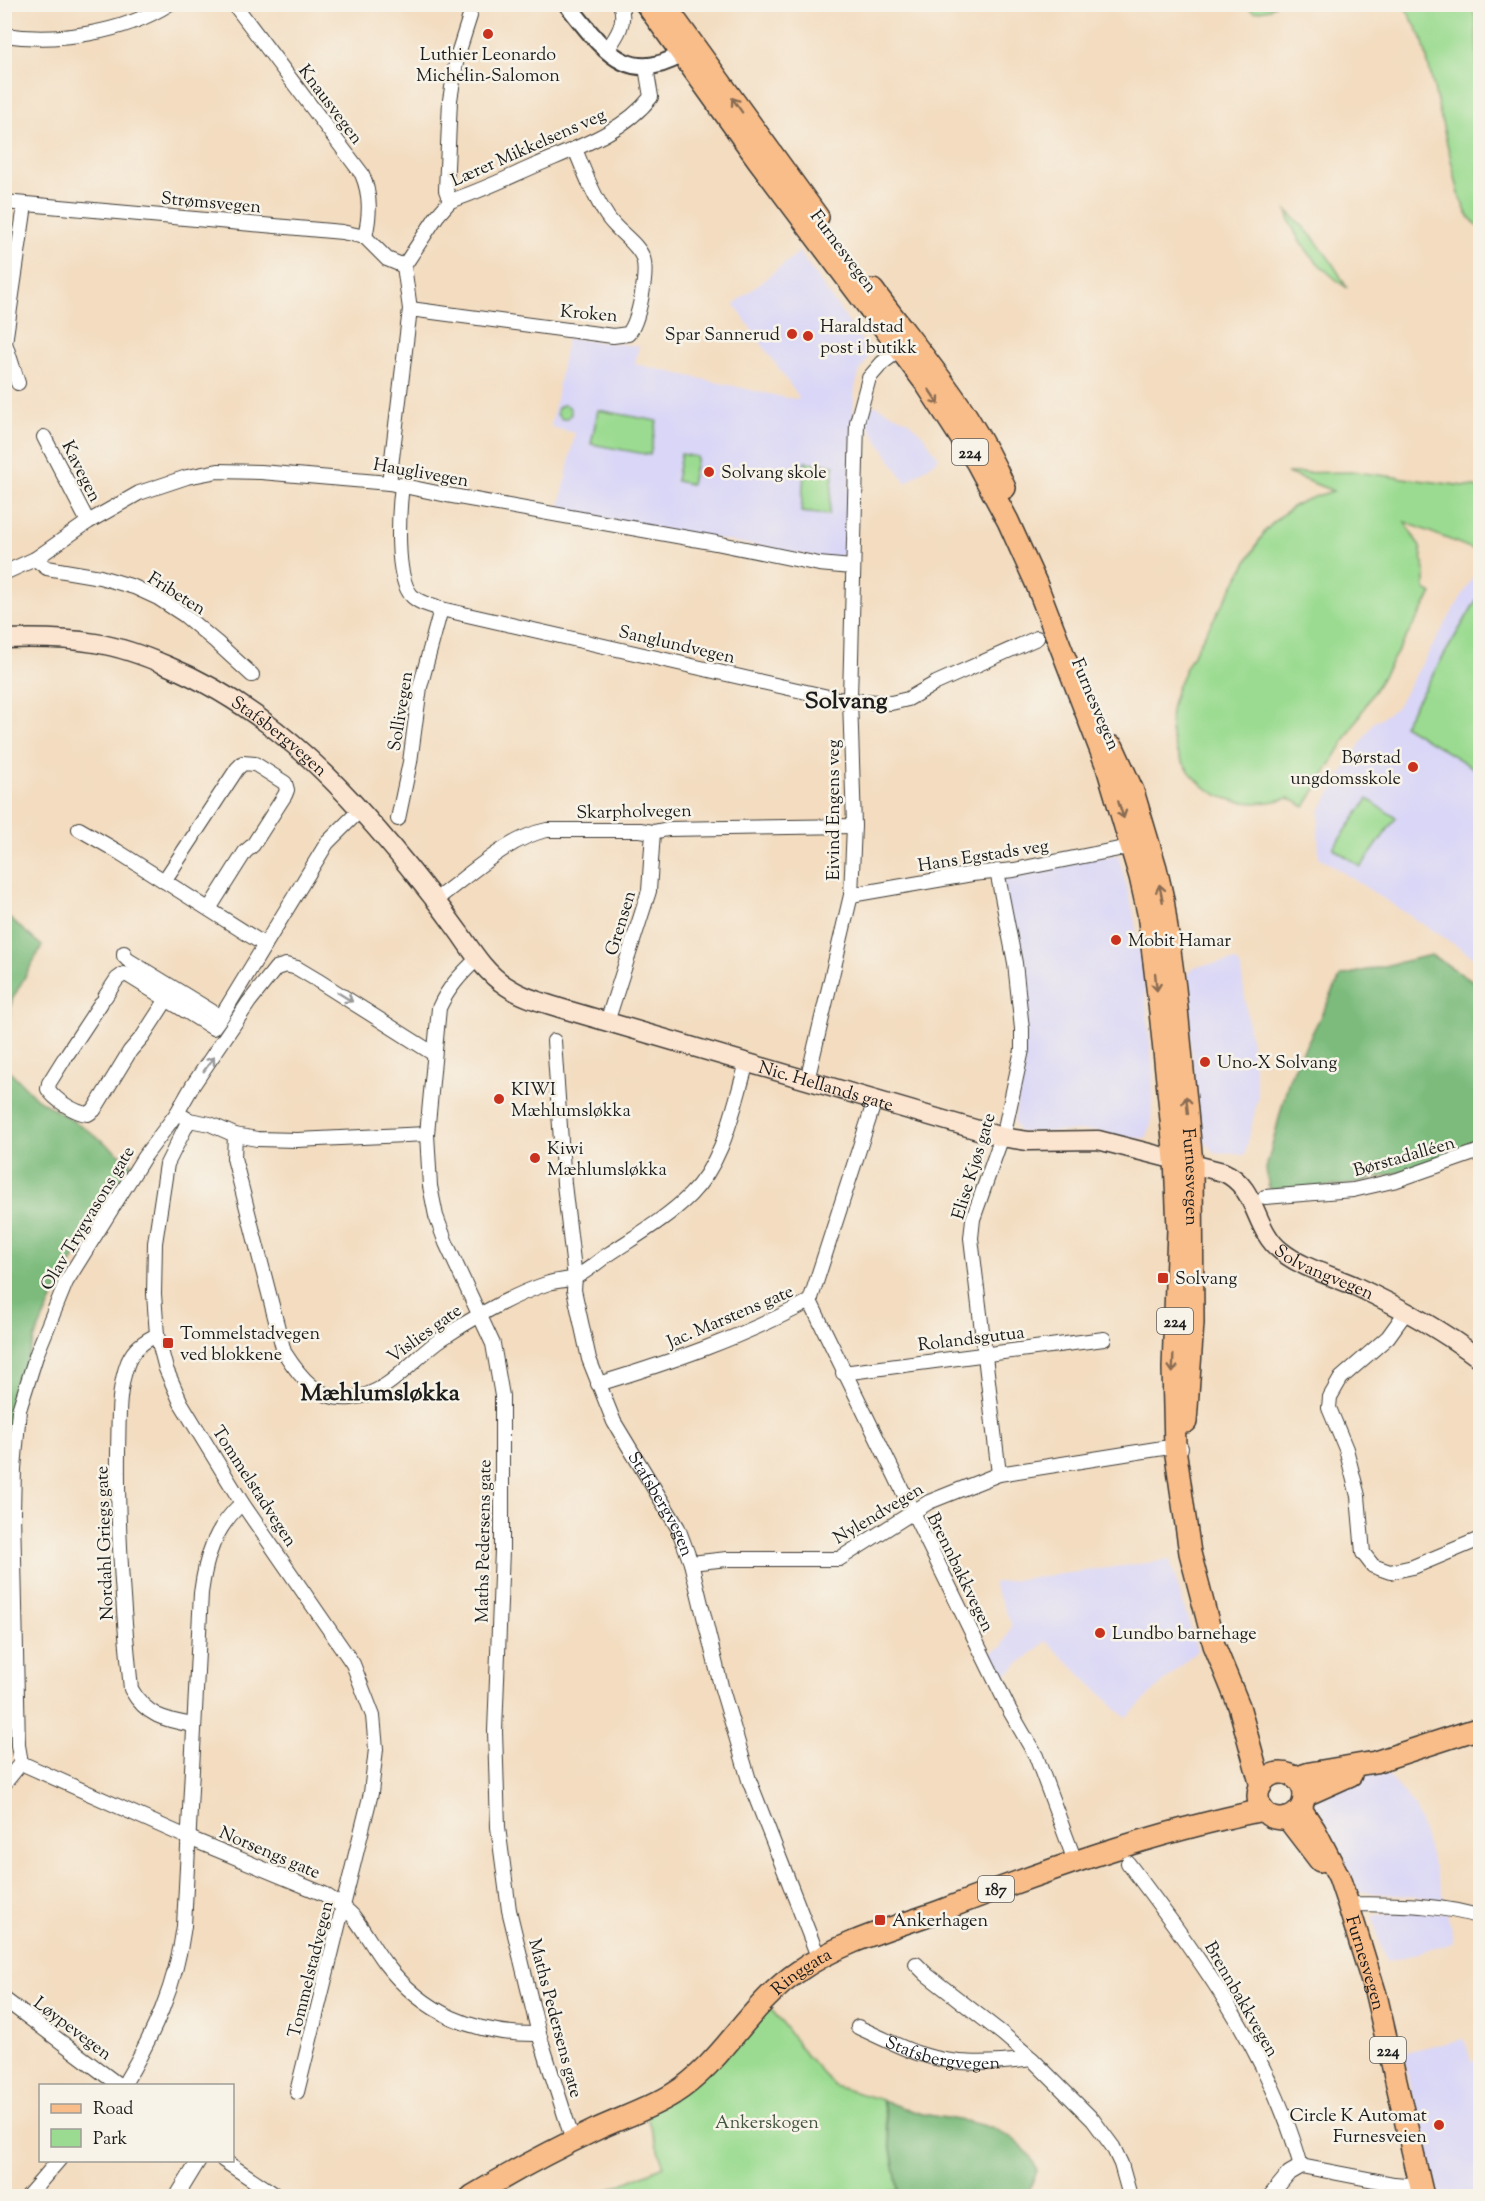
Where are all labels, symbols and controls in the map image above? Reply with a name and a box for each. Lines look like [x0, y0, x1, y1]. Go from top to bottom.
marker: Luthier Leonardo Michelin-Salomon [481, 27, 495, 41]
place label: Luthier Leonardo Michelin-Salomon [416, 43, 560, 90]
street label: Knausvegen [291, 60, 368, 151]
one-way arrow [731, 97, 743, 113]
street label: Lærer Mikkelsens veg [447, 103, 611, 195]
street label: Strømsvegen [160, 187, 262, 221]
street label: Furnesvegen [803, 205, 882, 299]
street label: Kroken [559, 300, 619, 330]
place label: Haraldstad post i butikk [820, 315, 917, 362]
place label: Spar Sannerud [665, 323, 780, 349]
marker: Spar Sannerud [785, 327, 799, 341]
marker: Haraldstad post i butikk [801, 329, 815, 343]
one-way arrow [928, 388, 940, 404]
street label: Kavegen [54, 437, 107, 508]
road number: 224 [952, 439, 988, 465]
street label: Hauglivegen [371, 453, 471, 495]
place label: Solvang skole [721, 461, 827, 487]
marker: Solvang skole [702, 465, 716, 479]
street label: Fribeten [142, 567, 211, 623]
street label: Sanglundvegen [616, 620, 738, 672]
street label: Furnesvegen [1063, 655, 1125, 755]
street label: Sollivegen [383, 669, 421, 753]
district label: Solvang [804, 685, 888, 719]
street label: Stafsbergvegen [225, 691, 332, 784]
street label: Eivind Engens veg [822, 739, 848, 880]
place label: Børstad ungdomsskole [1290, 746, 1401, 793]
marker: Børstad ungdomsskole [1406, 760, 1420, 774]
street label: Skarpholvegen [576, 799, 692, 827]
one-way arrow [1116, 800, 1127, 819]
street label: Hans Egstads veg [916, 834, 1051, 880]
one-way arrow [1155, 884, 1166, 904]
street label: Grensen [600, 888, 644, 959]
place label: Mobit Hamar [1128, 929, 1231, 955]
marker: Mobit Hamar [1109, 933, 1123, 947]
one-way arrow [1151, 971, 1162, 991]
one-way arrow [336, 991, 353, 1004]
place label: Uno-X Solvang [1217, 1051, 1337, 1077]
marker: Uno-X Solvang [1198, 1055, 1212, 1069]
one-way arrow [203, 1056, 215, 1072]
street label: Nic. Hellands gate [755, 1056, 896, 1120]
place label: KIWI Mæhlumsløkka [511, 1078, 631, 1125]
marker: KIWI Mæhlumsløkka [492, 1092, 506, 1106]
one-way arrow [1181, 1096, 1192, 1116]
street label: Elise Kjøs gate [946, 1110, 1003, 1223]
street label: Furnesvegen [1174, 1127, 1203, 1226]
street label: Børstadalléen [1351, 1131, 1459, 1185]
place label: Kiwi Mæhlumsløkka [547, 1137, 667, 1184]
street label: Olav Trygvasons gate [35, 1142, 142, 1296]
marker: Kiwi Mæhlumsløkka [528, 1151, 542, 1165]
street label: Solvangvegen [1267, 1239, 1378, 1308]
place label: Solvang [1175, 1267, 1237, 1293]
marker: Solvang [1156, 1271, 1170, 1285]
street label: Jac. Marstens gate [663, 1279, 798, 1357]
street label: Vislies gate [383, 1299, 468, 1371]
road number: 224 [1157, 1308, 1193, 1334]
street label: Rolandsgutua [916, 1321, 1026, 1359]
place label: Tommelstadvegen ved blokkene [180, 1322, 320, 1369]
marker: Tommelstadvegen ved blokkene [161, 1336, 175, 1350]
one-way arrow [1168, 1354, 1179, 1374]
district label: Mæhlumsløkka [300, 1377, 461, 1411]
street label: Tommelstadvegen [204, 1421, 303, 1553]
street label: Stafsbergvegen [620, 1447, 699, 1561]
street label: Maths Pedersens gate [471, 1459, 499, 1623]
street label: Nordahl Griegs gate [90, 1465, 122, 1621]
street label: Nylendvegen [829, 1477, 930, 1552]
street label: Brennbakkvegen [919, 1509, 1000, 1637]
place label: Lundbo barnehage [1112, 1622, 1257, 1648]
marker: Lundbo barnehage [1093, 1626, 1107, 1640]
street label: Norsengs gate [215, 1821, 324, 1887]
road number: 187 [978, 1876, 1014, 1902]
street label: Tommelstadvegen [282, 1898, 342, 2041]
place label: Ankerhagen [892, 1909, 988, 1935]
marker: Ankerhagen [873, 1913, 887, 1927]
street label: Furnesvegen [1337, 1913, 1390, 2014]
street label: Maths Pedersens gate [520, 1936, 588, 2101]
street label: Brennbakkvegen [1197, 1937, 1284, 2063]
street label: Ringgata [766, 1943, 837, 2003]
street label: Løypevegen [27, 1991, 117, 2068]
street label: Stafsbergvegen [880, 2030, 1001, 2078]
road number: 224 [1370, 2037, 1406, 2063]
legend [39, 2084, 234, 2162]
text: Road [93, 2097, 133, 2123]
place label: Circle K Automat Furnesveien [1289, 2104, 1427, 2151]
park label: Ankerskogen [715, 2111, 819, 2137]
marker: Circle K Automat Furnesveien [1432, 2118, 1446, 2132]
text: Park [93, 2127, 128, 2153]

